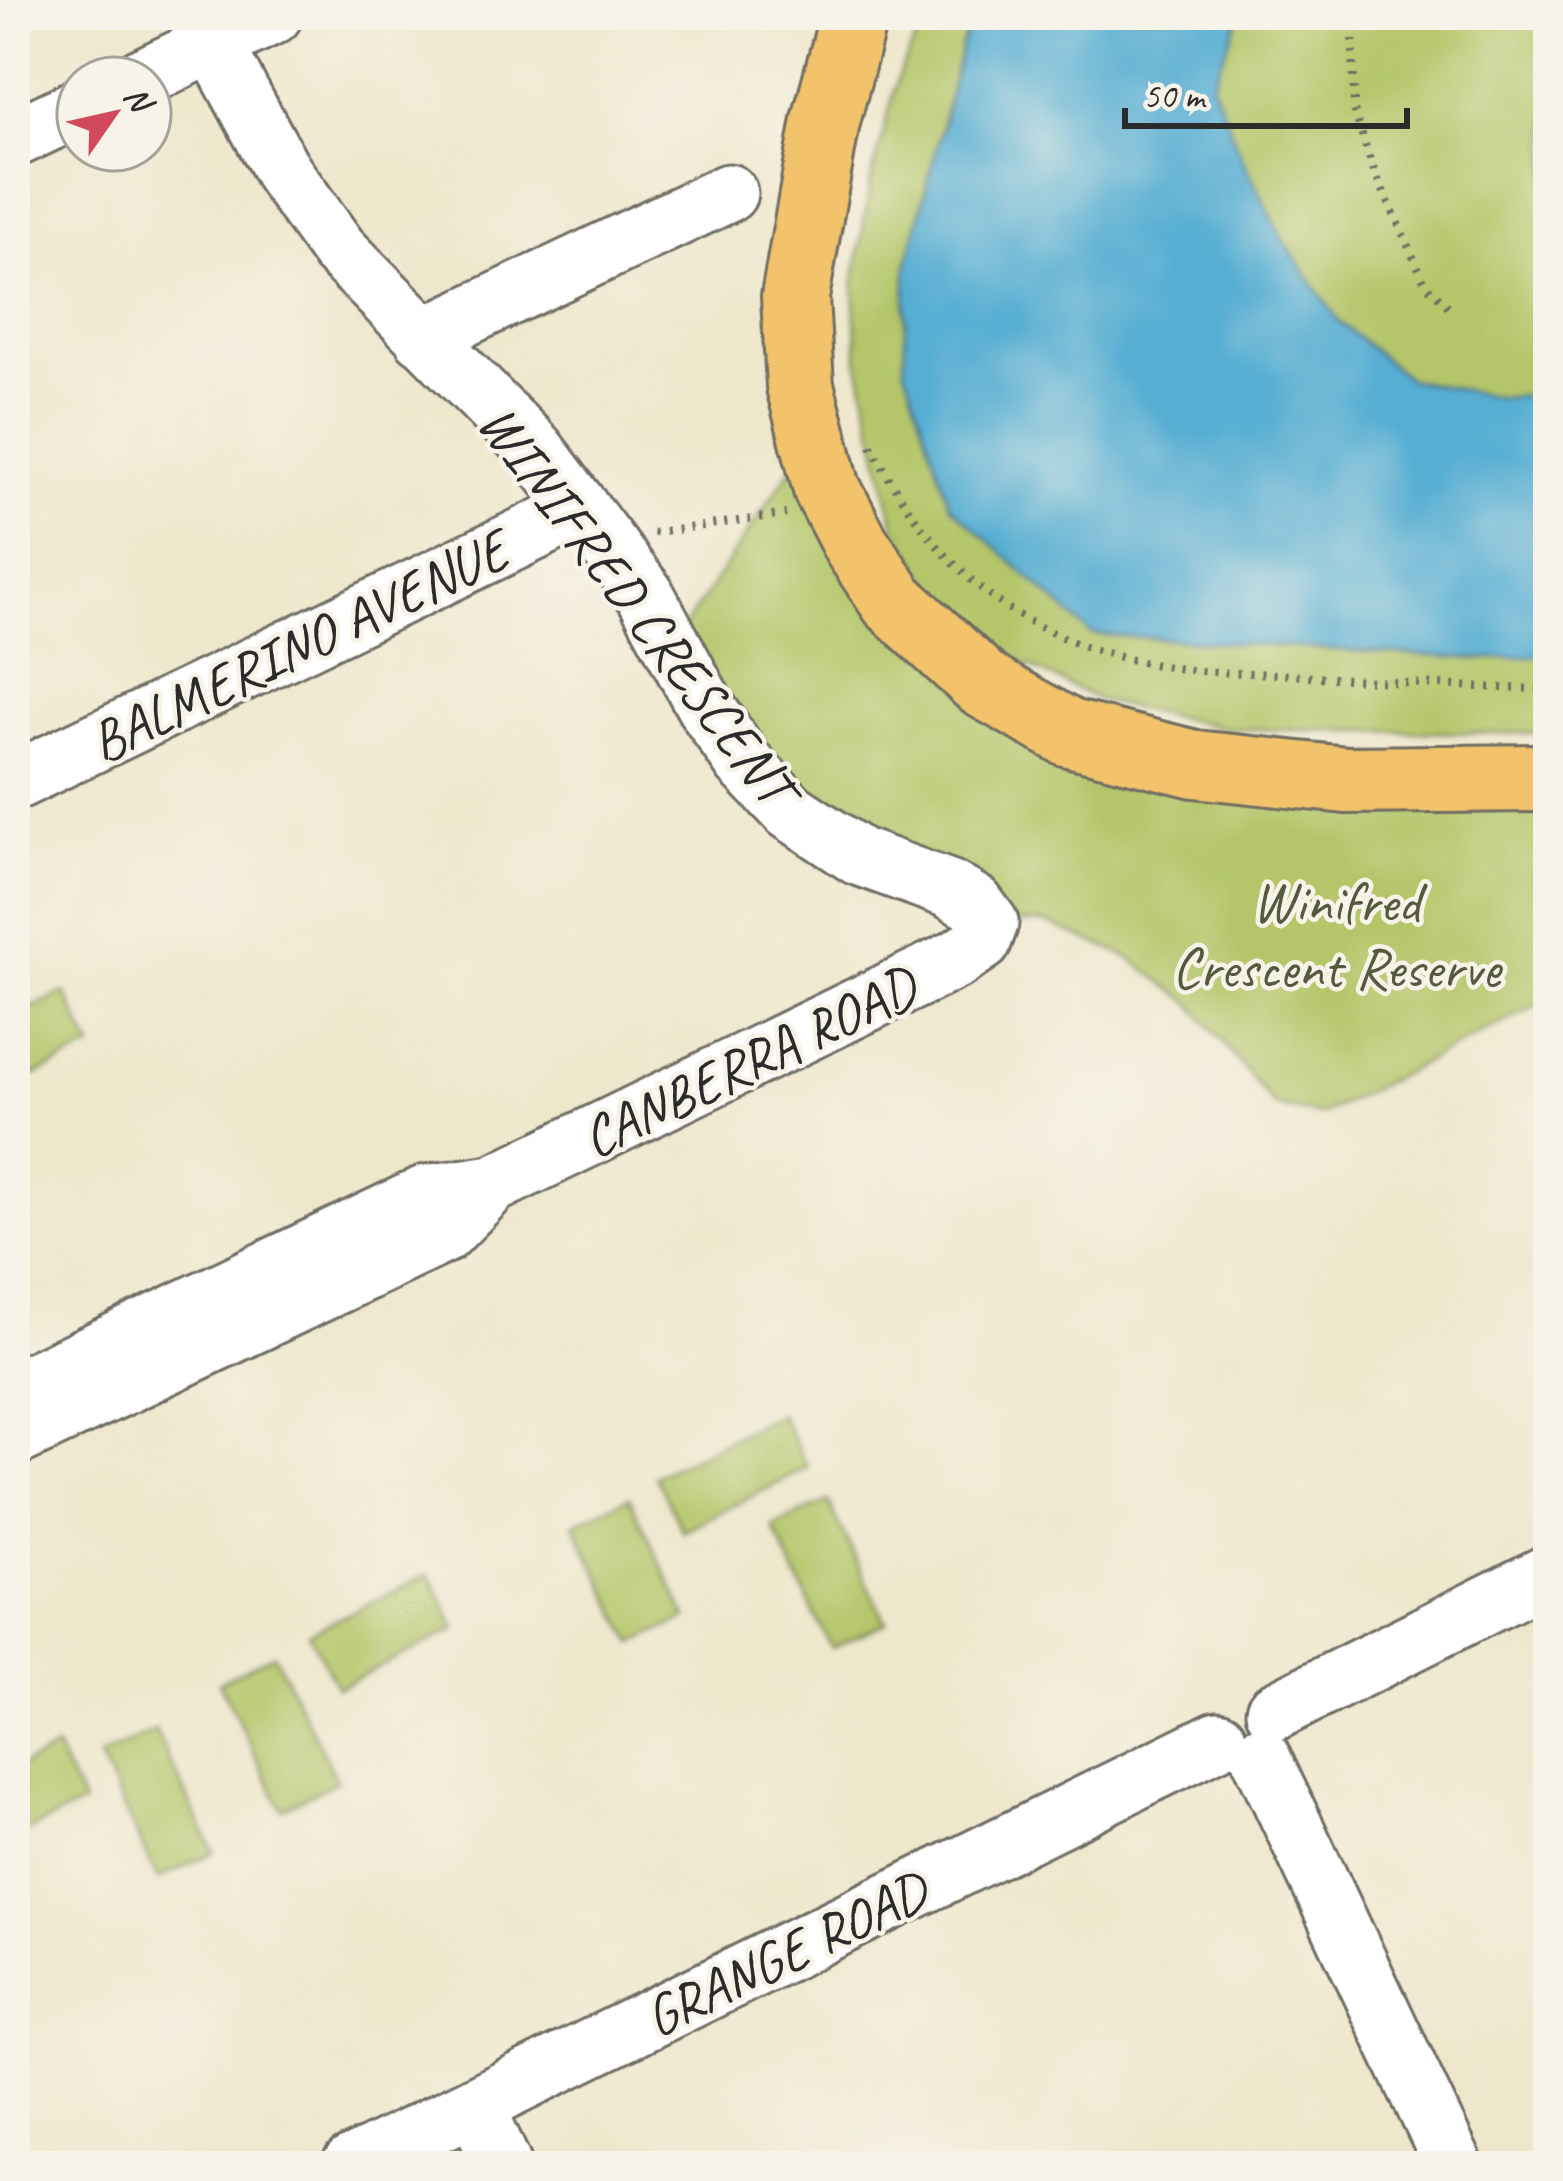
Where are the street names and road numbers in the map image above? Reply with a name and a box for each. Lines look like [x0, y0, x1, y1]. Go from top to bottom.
street label: WINIFRED CRESCENT [462, 389, 818, 829]
street label: BALMERINO AVENUE [78, 511, 525, 778]
street label: CANBERRA ROAD [570, 948, 932, 1174]
street label: GRANGE ROAD [633, 1852, 943, 2053]

